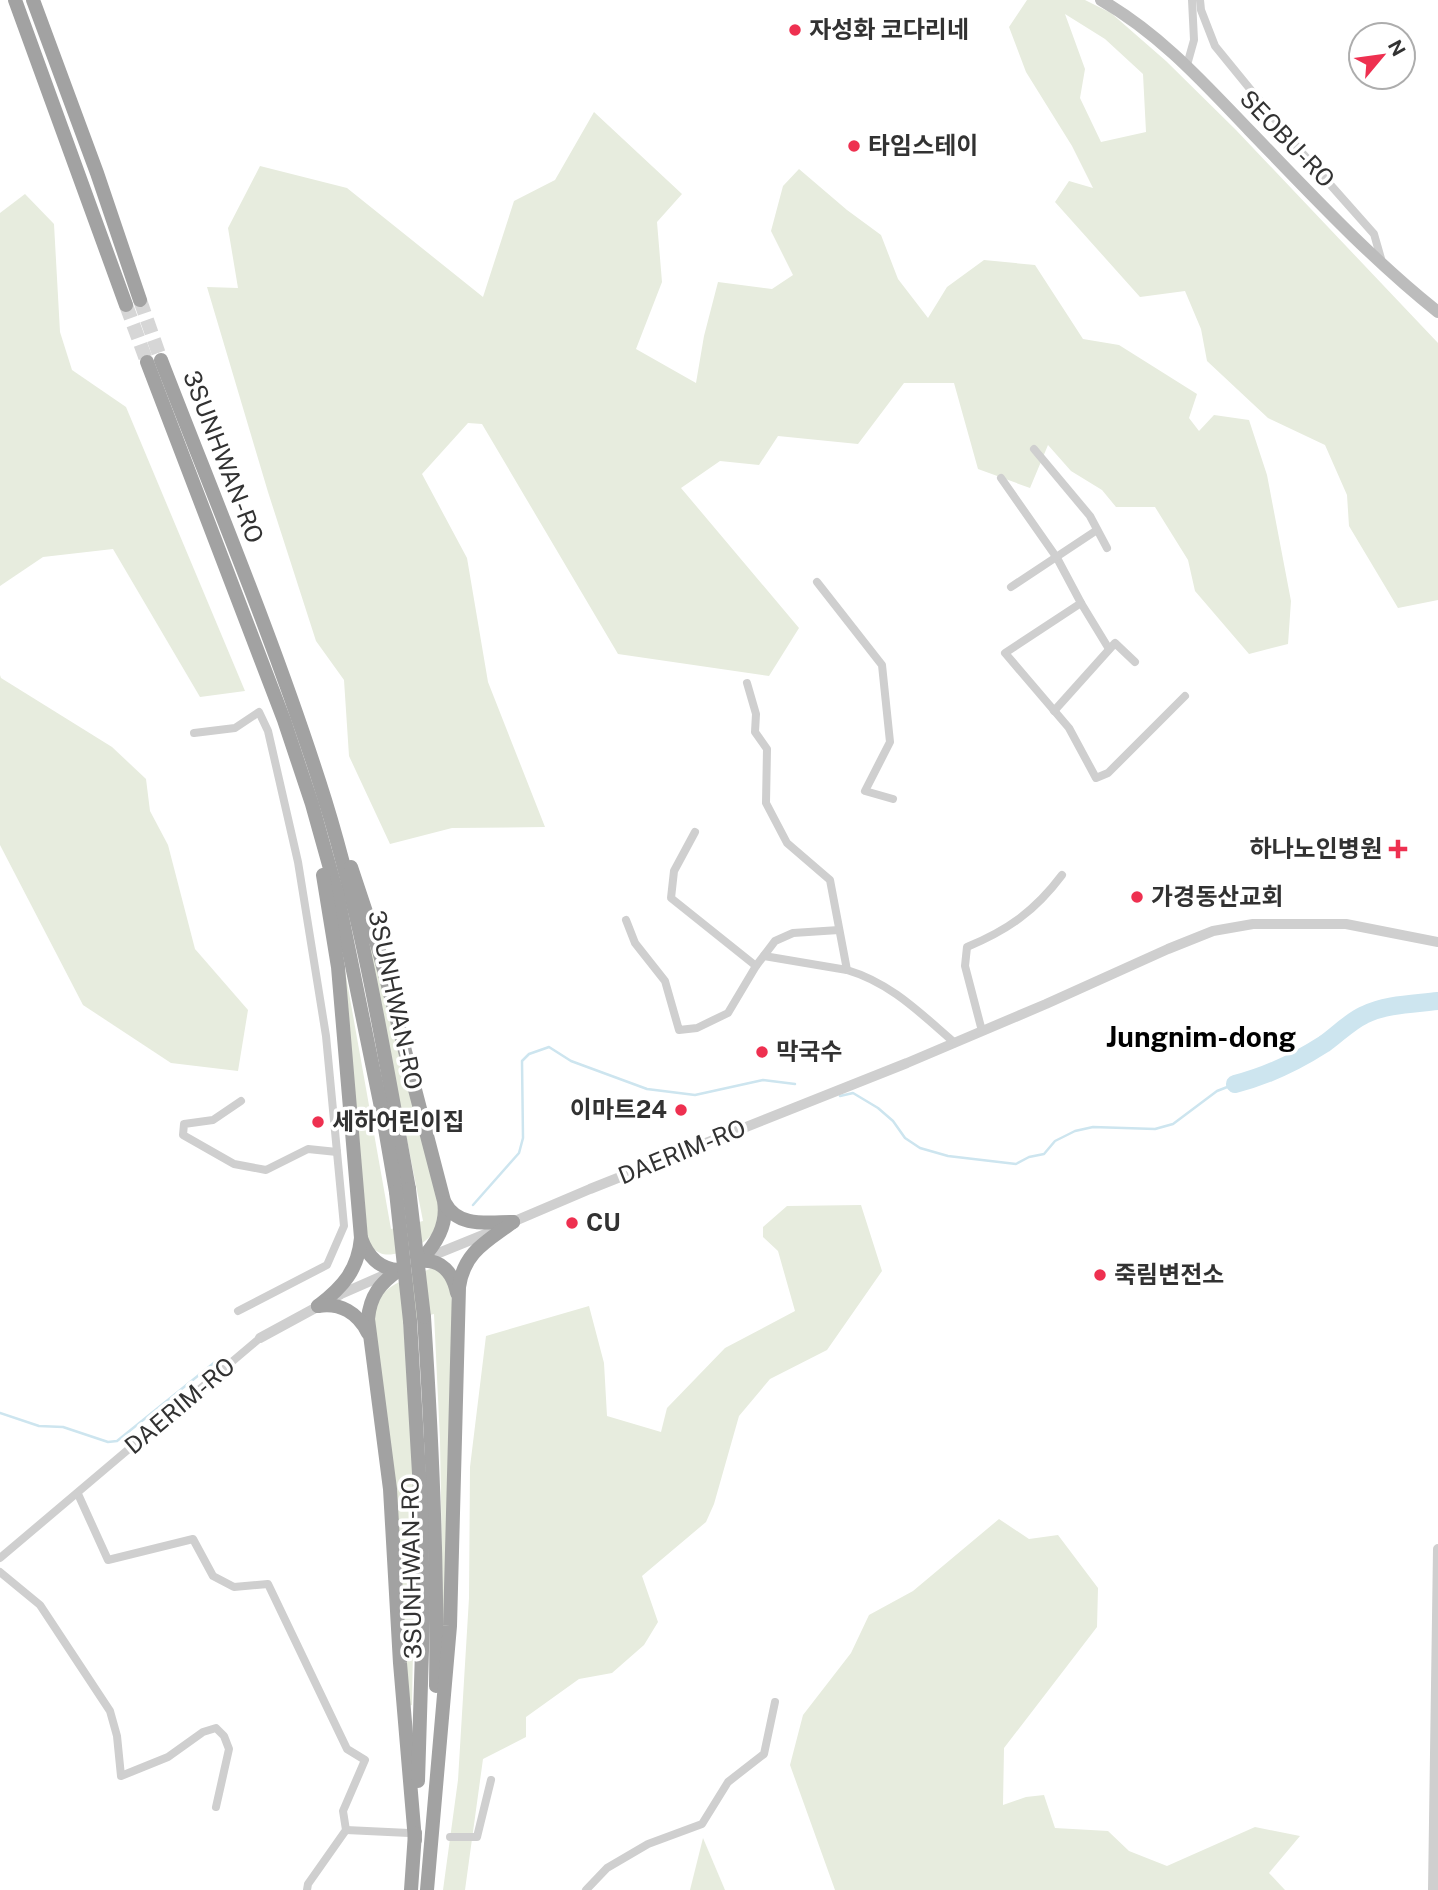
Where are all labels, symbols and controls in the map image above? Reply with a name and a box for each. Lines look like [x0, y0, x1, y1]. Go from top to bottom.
place label: 자성화 코다리네 [809, 15, 969, 43]
north arrow [1347, 21, 1417, 91]
marker: 자성화 코다리네 [787, 22, 803, 38]
text: N [1384, 36, 1410, 60]
street label: SEOBU-RO [1235, 84, 1341, 193]
place label: 타임스테이 [868, 131, 978, 159]
marker: 타임스테이 [846, 138, 862, 154]
street label: 3SUNHWAN-RO [178, 366, 270, 547]
place label: 하나노인병원 [1250, 834, 1382, 862]
marker: 하나노인병원 [1388, 839, 1408, 859]
place label: 가경동산교회 [1151, 882, 1283, 910]
marker: 가경동산교회 [1129, 889, 1145, 905]
street label: 3SUNHWAN-RO [363, 908, 429, 1092]
district label: Jungnim-dong [1106, 1020, 1296, 1053]
place label: 막국수 [776, 1037, 842, 1065]
marker: 막국수 [754, 1044, 770, 1060]
place label: 이마트24 [570, 1095, 667, 1123]
marker: 이마트24 [673, 1102, 689, 1118]
place label: 세하어린이집 [332, 1107, 464, 1135]
street label: DAERIM-RO [614, 1113, 749, 1189]
marker: 세하어린이집 [310, 1114, 326, 1130]
place label: CU [586, 1208, 621, 1236]
marker: CU [564, 1215, 580, 1231]
place label: 죽림변전소 [1114, 1260, 1224, 1288]
marker: 죽림변전소 [1092, 1267, 1108, 1283]
street label: DAERIM-RO [119, 1351, 240, 1459]
street label: 3SUNHWAN-RO [395, 1477, 427, 1659]

